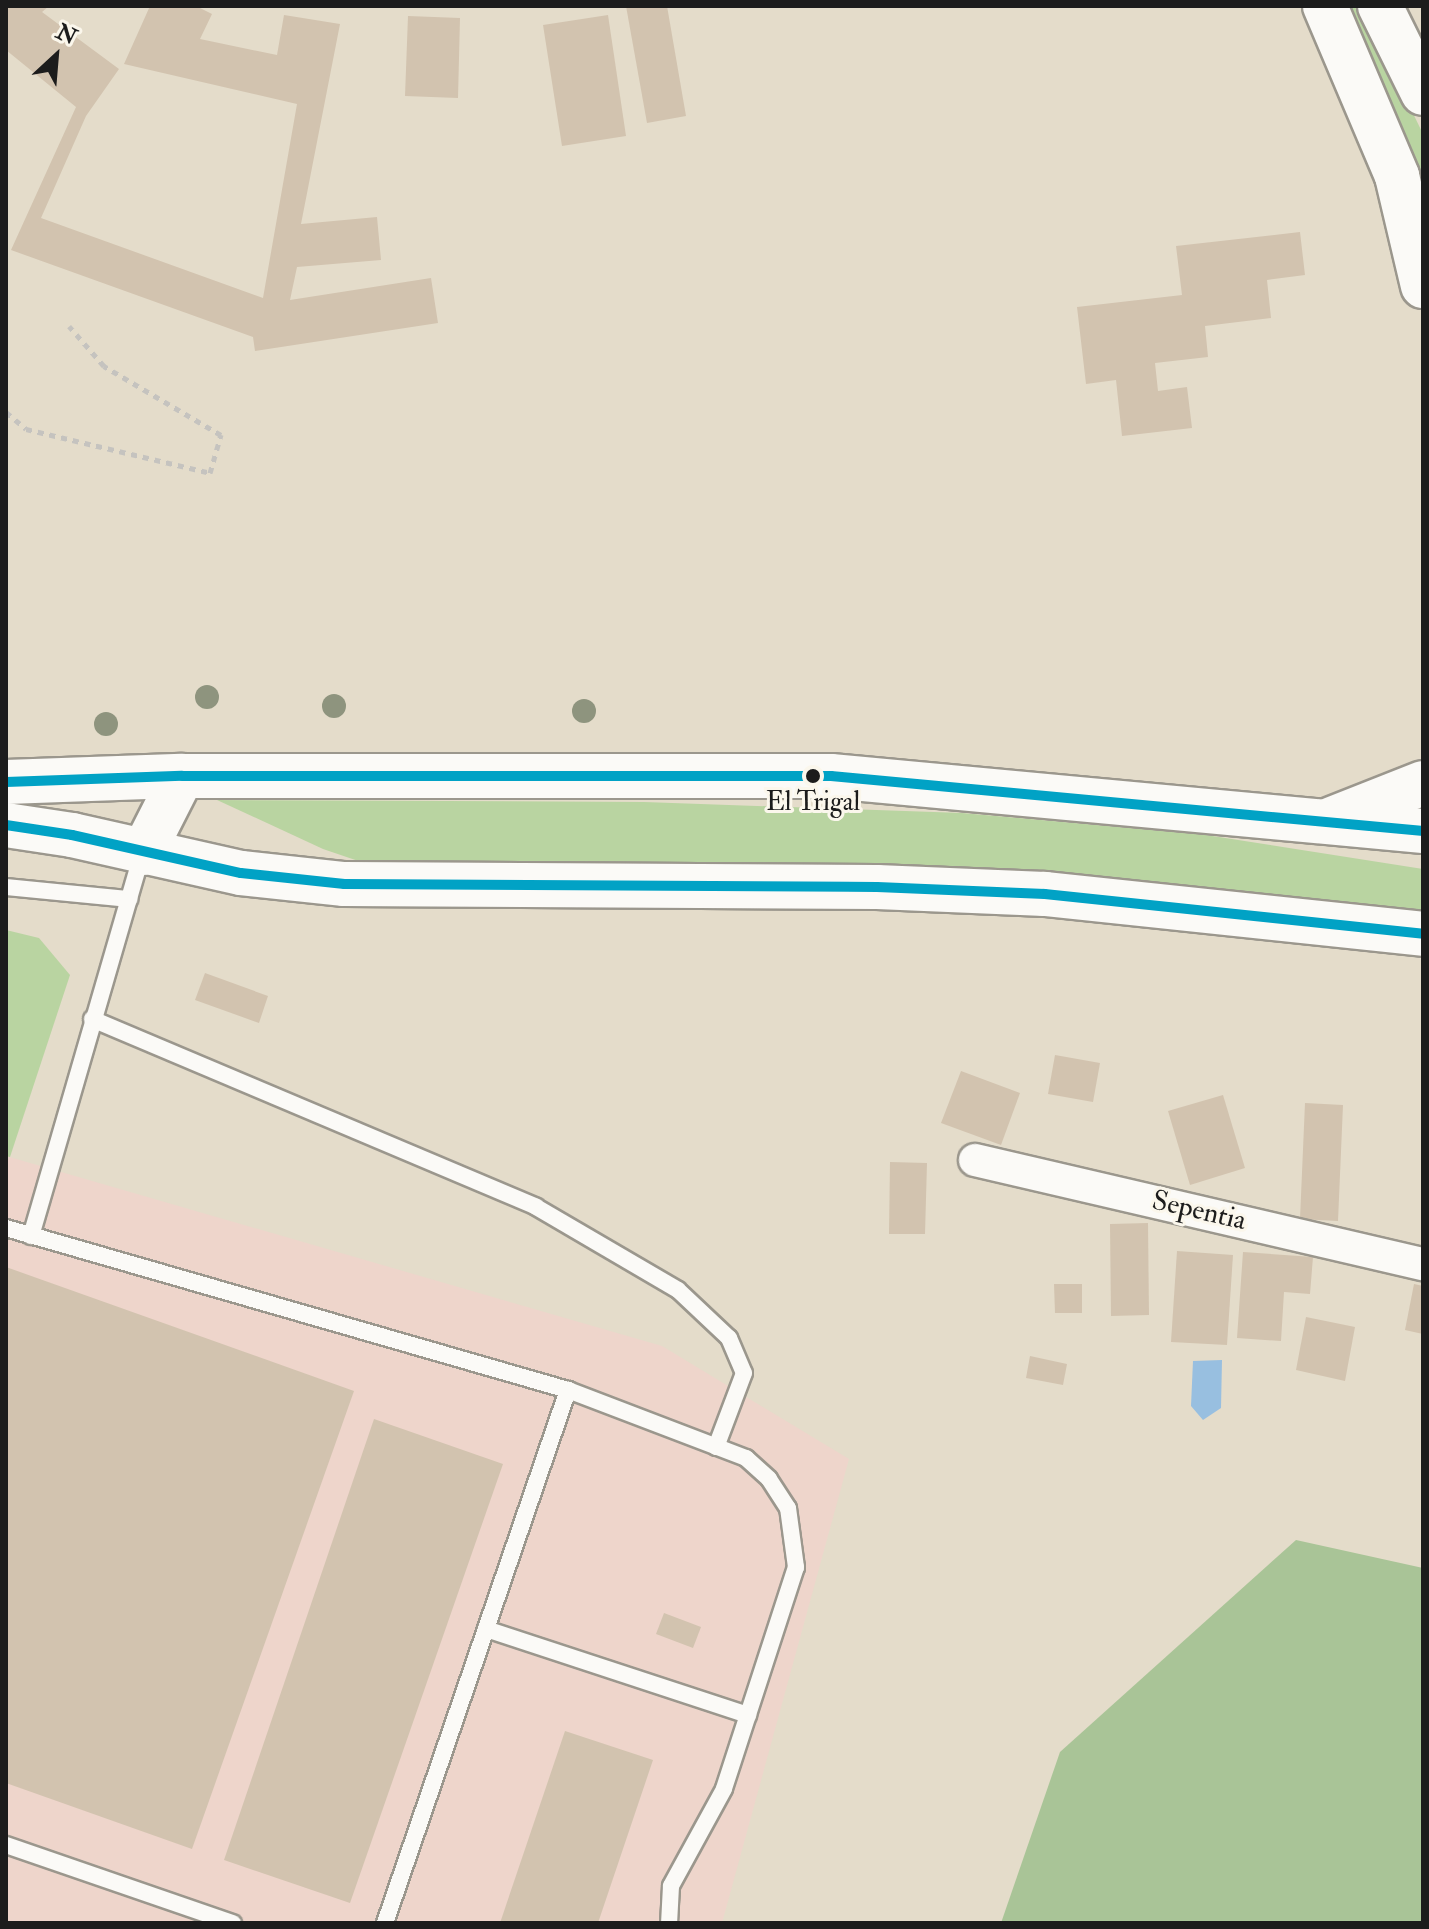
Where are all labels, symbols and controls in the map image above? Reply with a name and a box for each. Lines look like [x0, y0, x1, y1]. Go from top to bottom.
north arrow [16, 16, 96, 96]
text: N [52, 18, 82, 51]
marker: El Trigal [805, 768, 821, 784]
place label: El Trigal [766, 787, 860, 819]
street label: Sepentia [1149, 1184, 1249, 1238]

